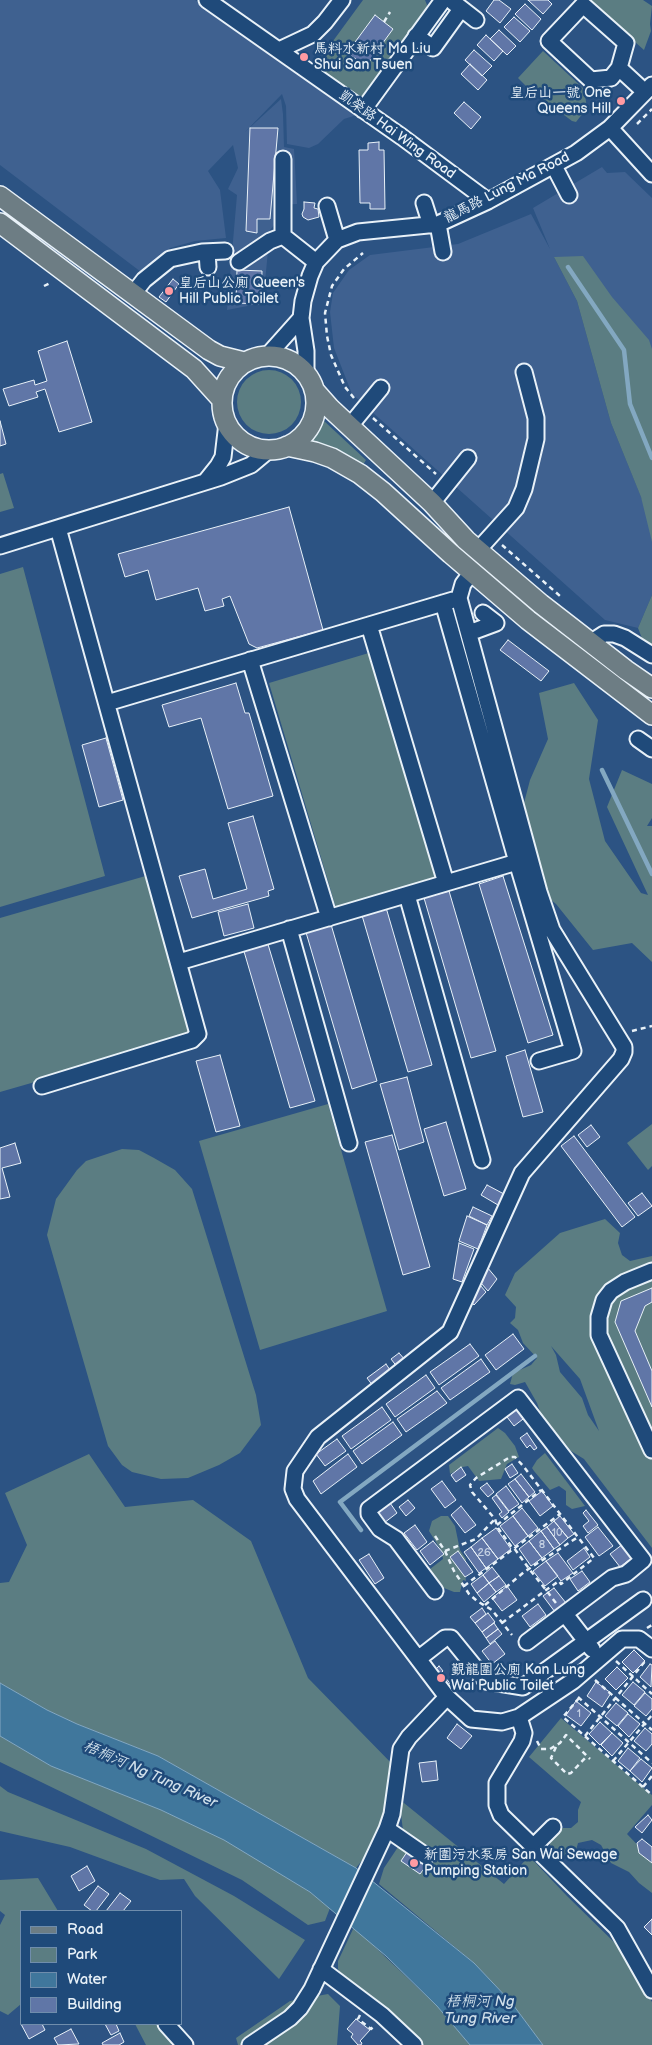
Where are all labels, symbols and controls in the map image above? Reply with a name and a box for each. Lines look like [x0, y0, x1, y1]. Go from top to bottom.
place label: 馬料水新村 Ma Liu Shui San Tsuen [314, 41, 431, 74]
marker: 馬料水新村 Ma Liu Shui San Tsuen [298, 51, 310, 63]
place label: 皇后山一號 One Queens Hill [510, 85, 611, 118]
street label: 凱榮路 Hai Wing Road [335, 87, 459, 183]
marker: 皇后山一號 One Queens Hill [615, 95, 627, 107]
street label: 龍馬路 Lung Ma Road [441, 149, 573, 227]
place label: 皇后山公廁 Queen's Hill Public Toilet [179, 275, 305, 308]
marker: 皇后山公廁 Queen's Hill Public Toilet [163, 285, 175, 297]
house number: 10 [552, 1526, 562, 1540]
house number: 8 [539, 1538, 545, 1552]
house number: 26 [477, 1546, 491, 1560]
place label: 覲龍圍公廁 Kan Lung Wai Public Toilet [451, 1662, 585, 1694]
marker: 覲龍圍公廁 Kan Lung Wai Public Toilet [435, 1672, 447, 1684]
house number: 1 [577, 1707, 581, 1721]
water label: 梧桐河 Ng Tung River [80, 1737, 220, 1813]
place label: 新圍污水泵房 San Wai Sewage Pumping Station [424, 1847, 617, 1880]
marker: 新圍污水泵房 San Wai Sewage Pumping Station [408, 1857, 420, 1869]
legend [20, 1910, 182, 2025]
text: Road [67, 1920, 103, 1939]
text: Park [67, 1945, 97, 1964]
text: Water [67, 1970, 107, 1989]
water label: 梧桐河 Ng Tung River [444, 1993, 516, 2028]
text: Building [67, 1995, 122, 2014]

